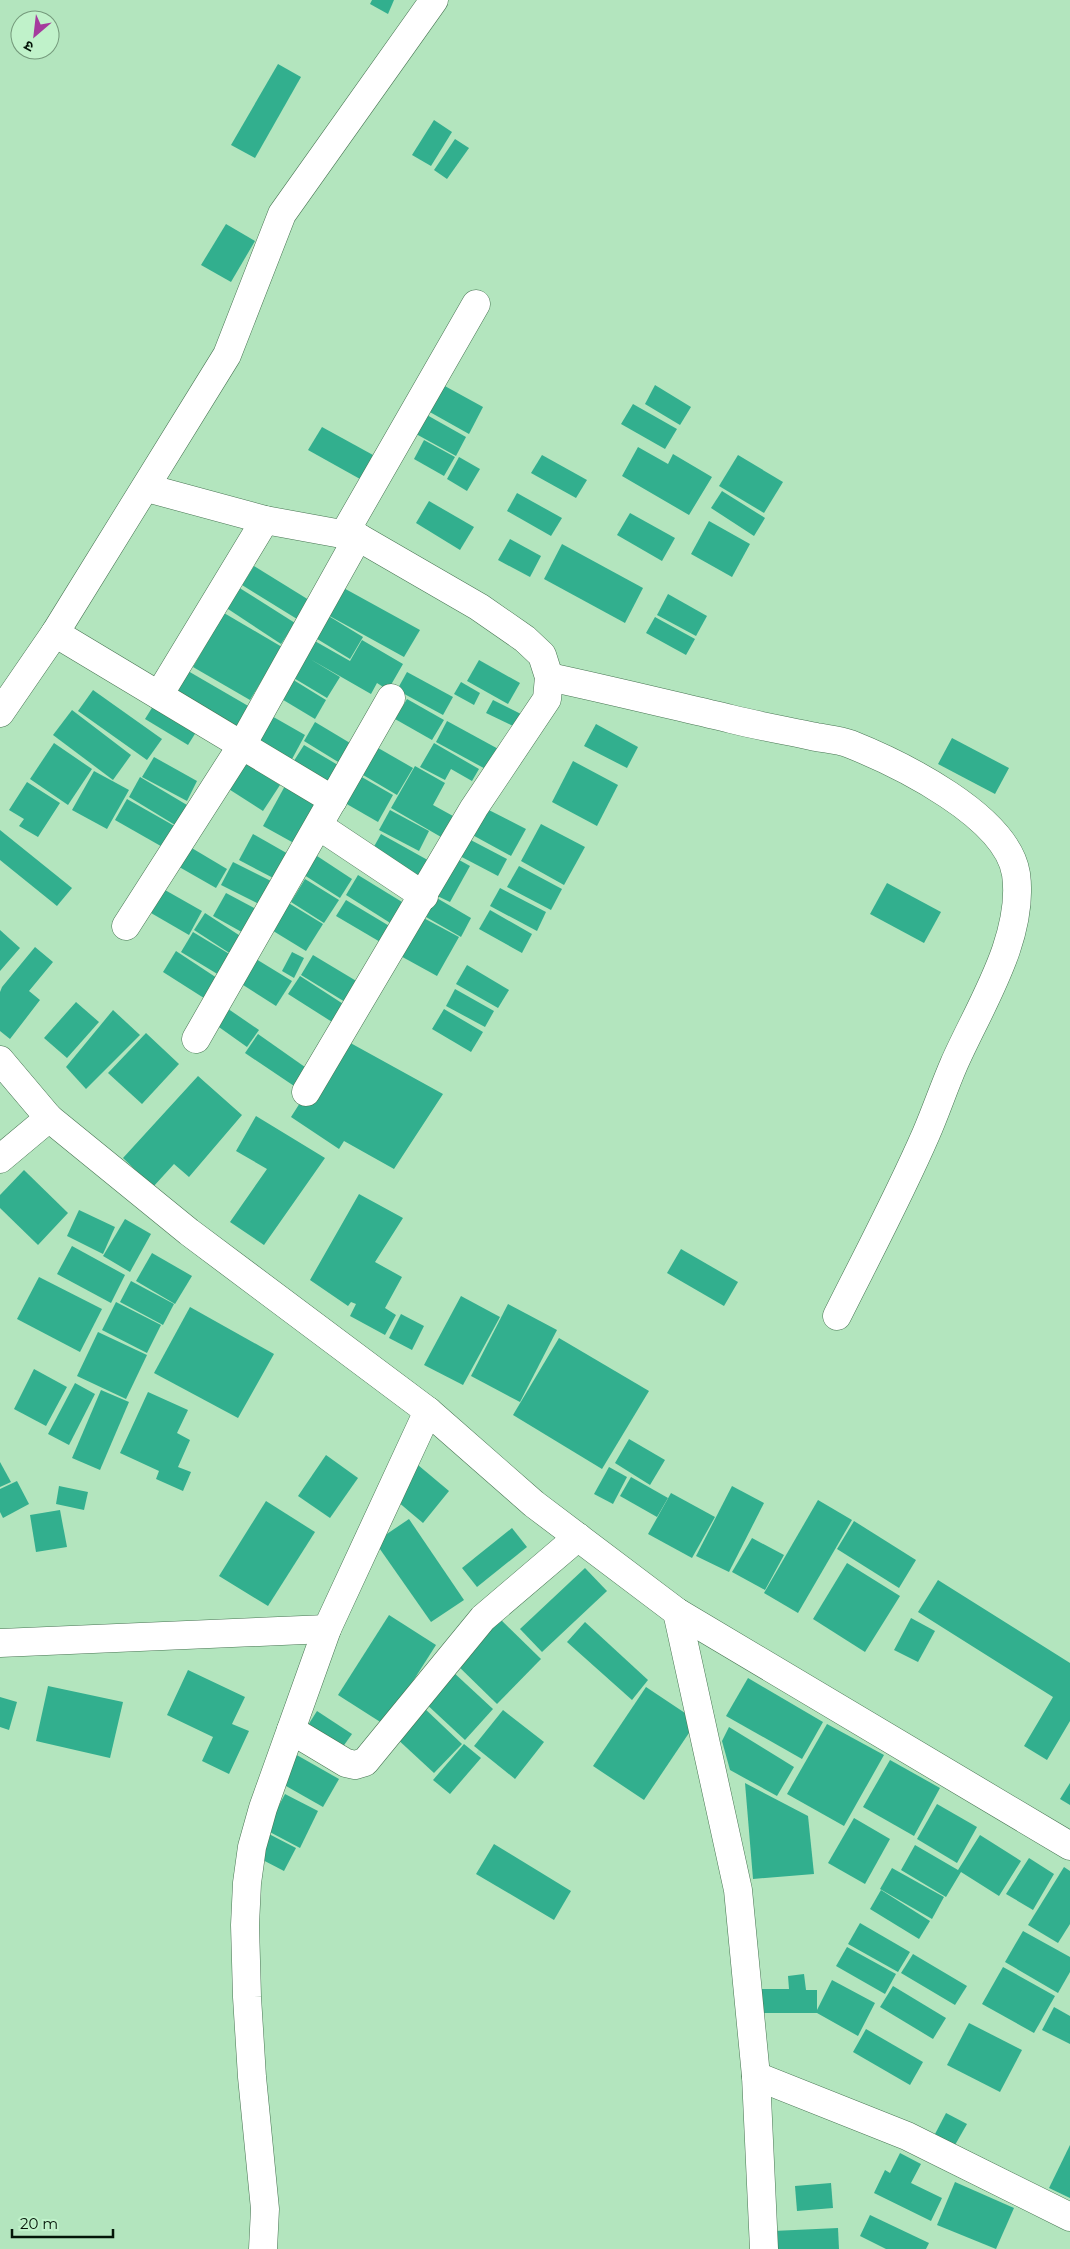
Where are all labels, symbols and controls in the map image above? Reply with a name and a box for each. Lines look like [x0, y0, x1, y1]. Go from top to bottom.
north arrow [10, 10, 60, 60]
text: उ [20, 36, 37, 56]
scale bar [12, 2206, 114, 2238]
text: 20 m [20, 2214, 58, 2233]

